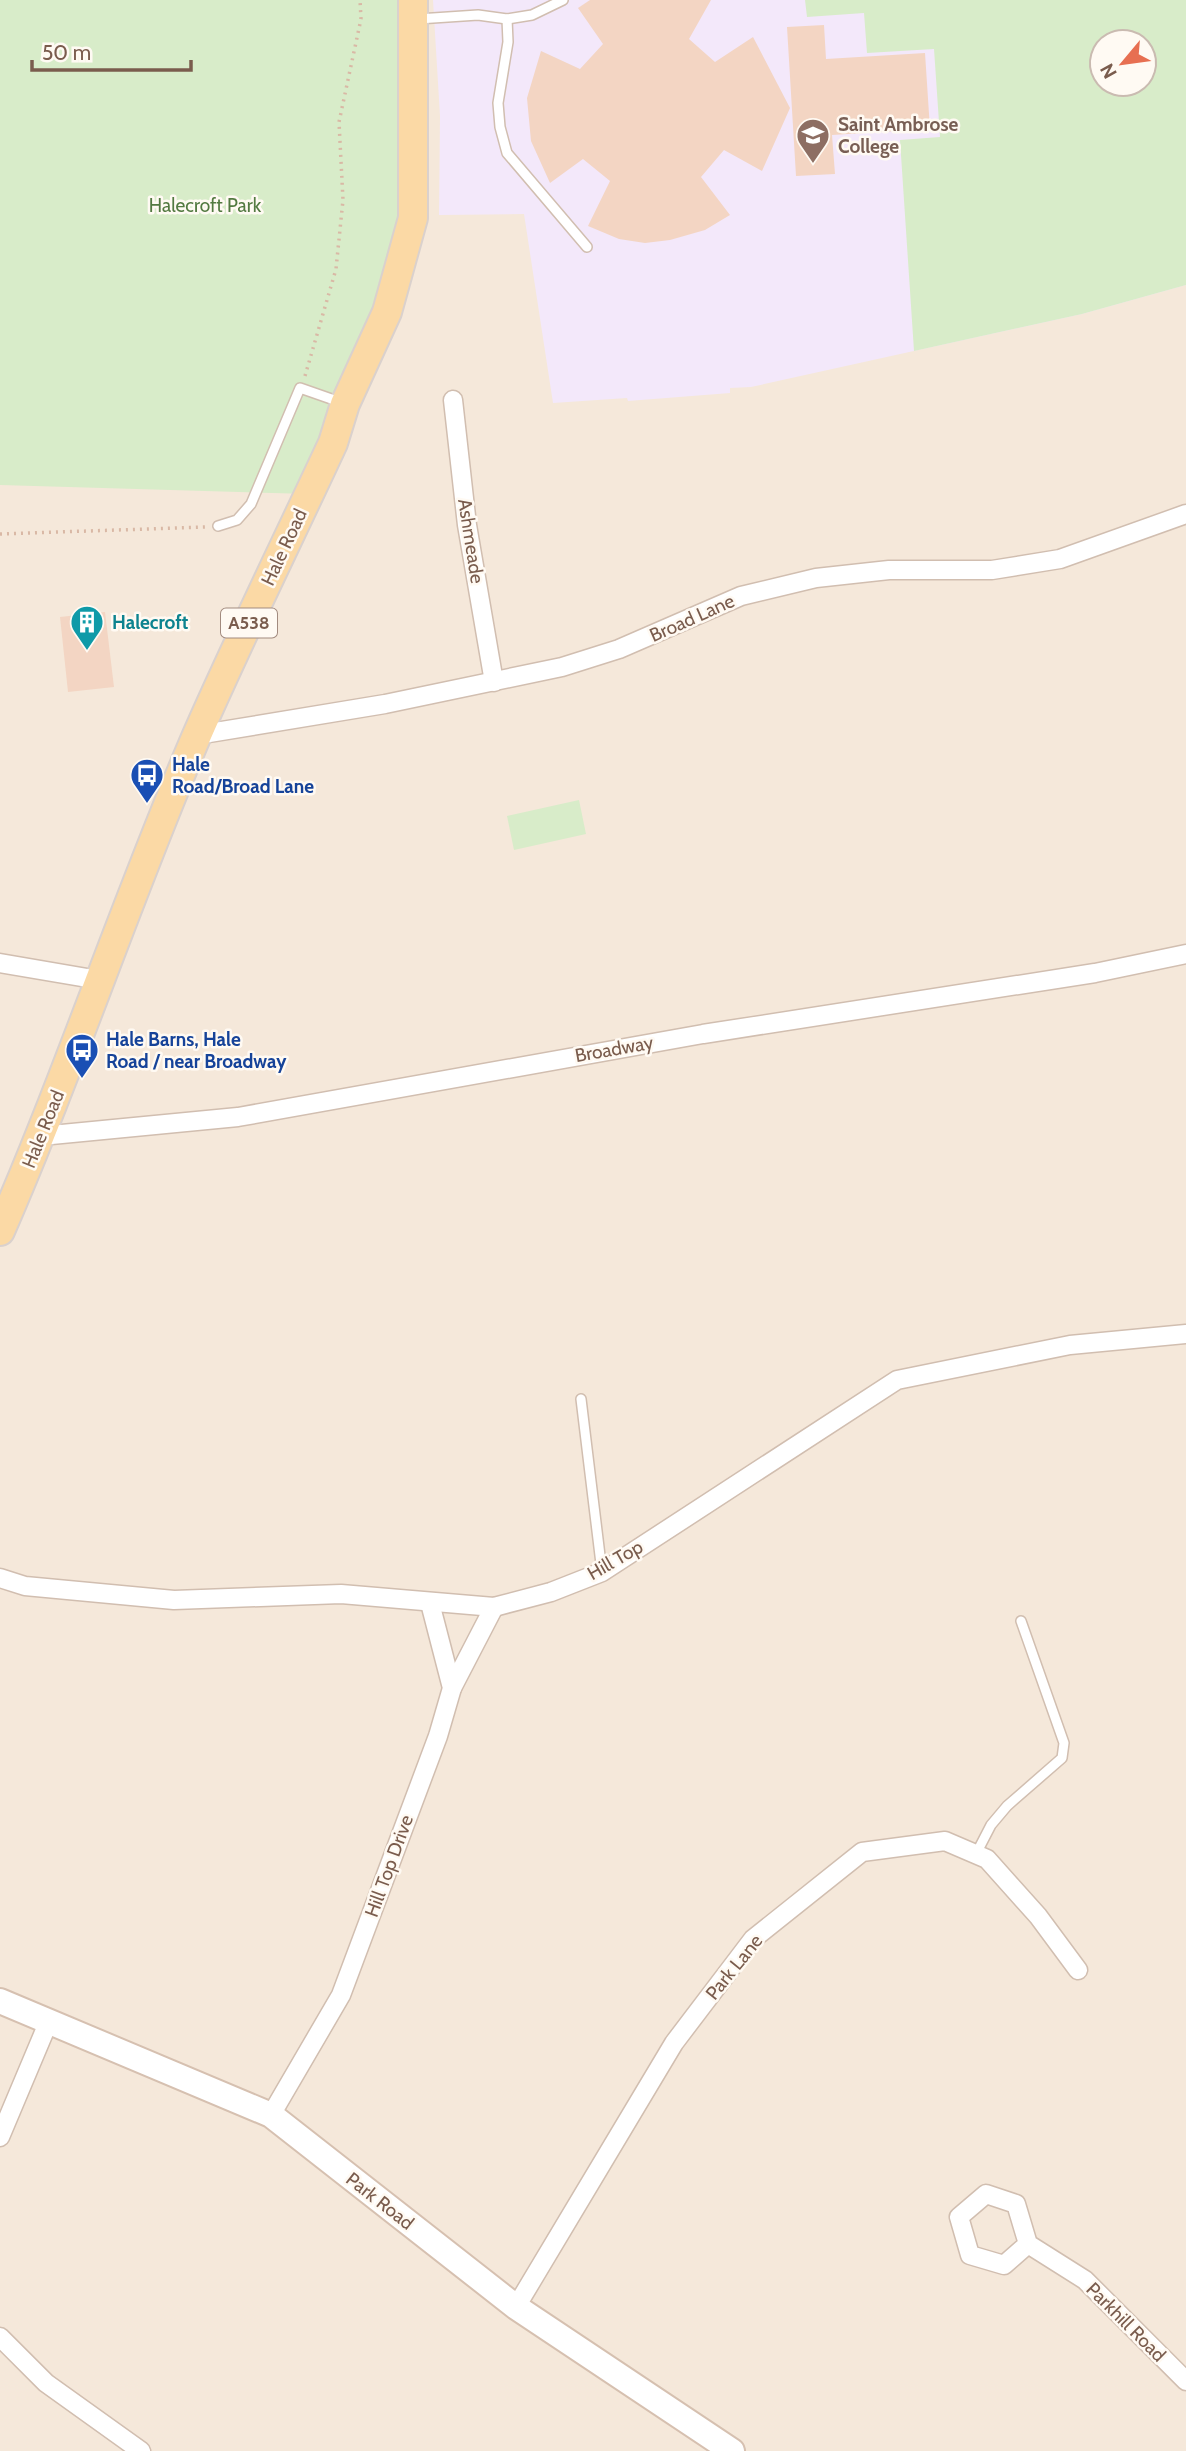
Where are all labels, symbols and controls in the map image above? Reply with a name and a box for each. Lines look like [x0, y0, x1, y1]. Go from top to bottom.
scale bar [32, 28, 191, 72]
north arrow [1088, 28, 1158, 98]
text: 50 m [42, 40, 91, 65]
text: N [1095, 60, 1122, 82]
place label: Saint Ambrose College [838, 113, 958, 158]
school or university icon: Saint Ambrose College [794, 116, 832, 165]
park label: Halecroft Park [149, 194, 262, 217]
street label: Ashmeade [453, 497, 489, 585]
street label: Hale Road [256, 505, 312, 589]
street label: Broad Lane [646, 589, 738, 647]
building icon: Halecroft [68, 603, 106, 652]
road number: A538 [221, 608, 277, 638]
place label: Halecroft [112, 611, 189, 634]
place label: Hale Road/Broad Lane [172, 753, 314, 798]
bus stop icon: Hale Road/Broad Lane [128, 756, 166, 805]
place label: Hale Barns, Hale Road / near Broadway [106, 1028, 287, 1073]
bus stop icon: Hale Barns, Hale Road / near Broadway [63, 1031, 101, 1080]
street label: Broadway [573, 1031, 655, 1067]
street label: Hale Road [17, 1087, 69, 1171]
street label: Hill Top [583, 1535, 647, 1585]
street label: Hill Top Drive [360, 1812, 418, 1920]
street label: Park Lane [701, 1929, 767, 2004]
street label: Park Road [342, 2167, 418, 2235]
street label: Parkhill Road [1081, 2277, 1171, 2367]

